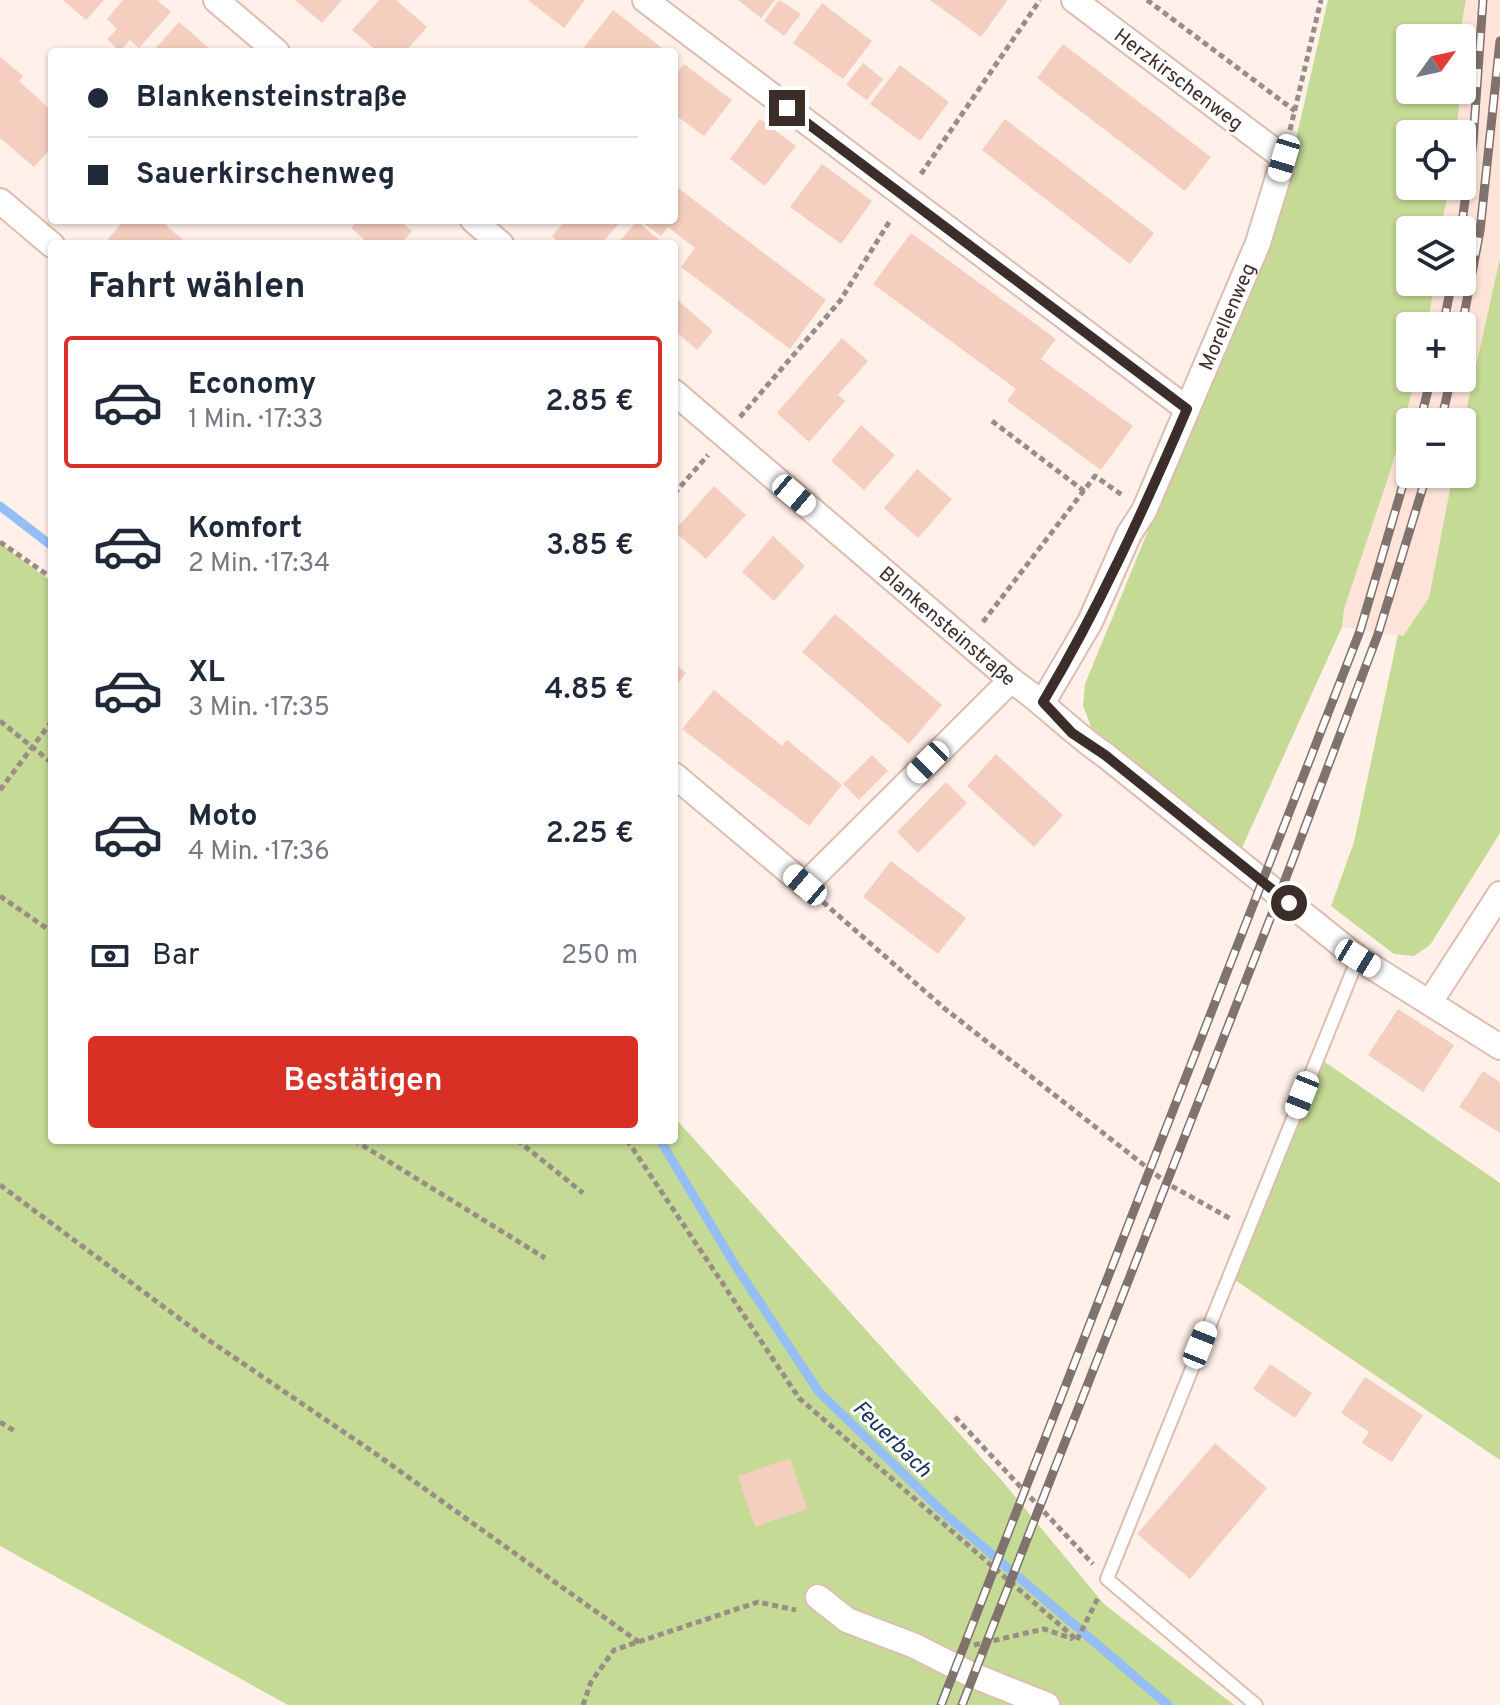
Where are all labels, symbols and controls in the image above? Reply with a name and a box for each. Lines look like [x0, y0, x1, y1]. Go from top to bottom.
street label: Herzkirschenweg [1108, 24, 1248, 138]
north arrow [1396, 24, 1476, 104]
map controls [1396, 24, 1476, 488]
text: Blankensteinstraße [136, 80, 407, 117]
route end [769, 90, 805, 126]
button: locate [1396, 120, 1476, 200]
car [1266, 132, 1302, 184]
text: Sauerkirschenweg [136, 157, 395, 194]
button: layers [1396, 216, 1476, 296]
street label: Morellenweg [1194, 259, 1263, 375]
text: Fahrt wählen [88, 265, 306, 311]
button: + [1396, 312, 1476, 392]
icon: car [92, 366, 164, 438]
text: Economy [188, 367, 316, 404]
text: 2.85 € [545, 384, 634, 421]
text: 1 Min. · 17:33 [188, 404, 324, 437]
button: − [1396, 408, 1476, 488]
car [768, 470, 820, 520]
icon: car [92, 510, 164, 582]
text: Komfort [188, 511, 302, 548]
text: 3.85 € [546, 528, 634, 565]
text: 2 Min. · 17:34 [188, 548, 330, 581]
street label: Blankensteinstraße [873, 562, 1020, 693]
icon: car [92, 654, 164, 726]
text: XL [188, 655, 225, 692]
text: 4.85 € [545, 672, 634, 709]
text: 3 Min. · 17:35 [188, 692, 330, 725]
car [903, 737, 953, 787]
icon: car [92, 798, 164, 870]
text: Moto [188, 799, 258, 836]
text: 2.25 € [546, 816, 634, 853]
text: 4 Min. · 17:36 [188, 836, 330, 869]
car [779, 860, 831, 910]
route start [1271, 885, 1307, 921]
icon: cash [88, 934, 132, 978]
car [1331, 935, 1385, 981]
text: Bar [152, 938, 200, 975]
text: 250 m [561, 940, 638, 973]
button: Bestätigen [88, 1036, 638, 1128]
car [1282, 1068, 1322, 1122]
car [1180, 1318, 1220, 1372]
water label: Feuerbach [846, 1396, 936, 1484]

